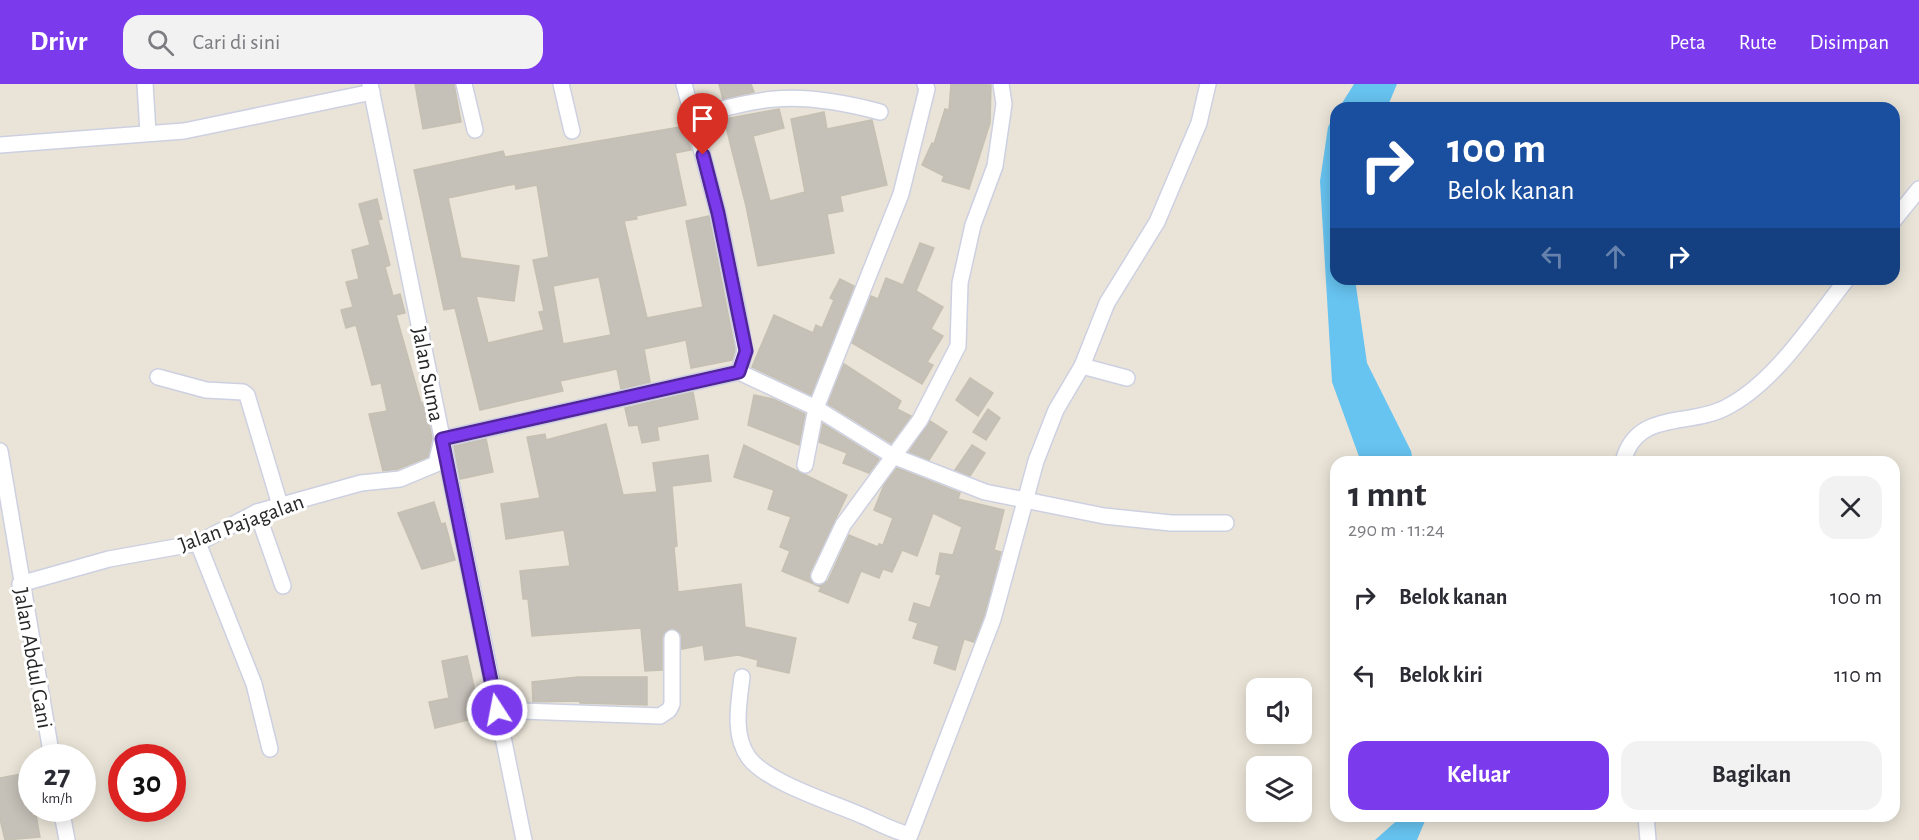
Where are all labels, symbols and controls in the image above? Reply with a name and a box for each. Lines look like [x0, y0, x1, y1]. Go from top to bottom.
search box [123, 15, 543, 69]
icon: search [144, 26, 177, 59]
text: Drivr [30, 28, 87, 56]
text: Cari di sini [192, 31, 280, 53]
text: Peta [1670, 32, 1706, 53]
text: Rute [1739, 32, 1777, 53]
text: Disimpan [1810, 32, 1889, 53]
pin [677, 93, 728, 155]
icon: arrive [686, 102, 719, 135]
icon: right [1348, 126, 1426, 204]
text: 100 m [1447, 128, 1546, 170]
text: Belok kanan [1447, 177, 1574, 204]
icon: left [1536, 240, 1569, 273]
icon: ahead [1599, 240, 1632, 273]
icon: right [1662, 240, 1695, 273]
street label: Jalan Suma [408, 325, 448, 423]
button: close [1819, 476, 1882, 539]
text: 1 mnt [1348, 477, 1426, 513]
street label: Jalan Pajagalan [176, 490, 307, 556]
text: 290 m · 11:24 [1348, 520, 1445, 540]
icon: right [1348, 581, 1381, 614]
street label: Jalan Abdul Gani [10, 586, 56, 730]
text: Belok kanan [1399, 586, 1507, 608]
text: 100 m [1830, 586, 1882, 608]
icon: left [1348, 659, 1381, 692]
text: Belok kiri [1399, 664, 1483, 686]
text: 110 m [1834, 664, 1882, 686]
position arrow [465, 678, 529, 742]
map controls [1246, 678, 1312, 822]
button: sound [1246, 678, 1312, 744]
button: Keluar [1348, 741, 1609, 810]
button: Bagikan [1621, 741, 1882, 810]
speed limit sign: 30 [108, 744, 186, 822]
button: layers [1246, 756, 1312, 822]
text: 27 [43, 761, 71, 791]
text: km/h [42, 791, 72, 806]

